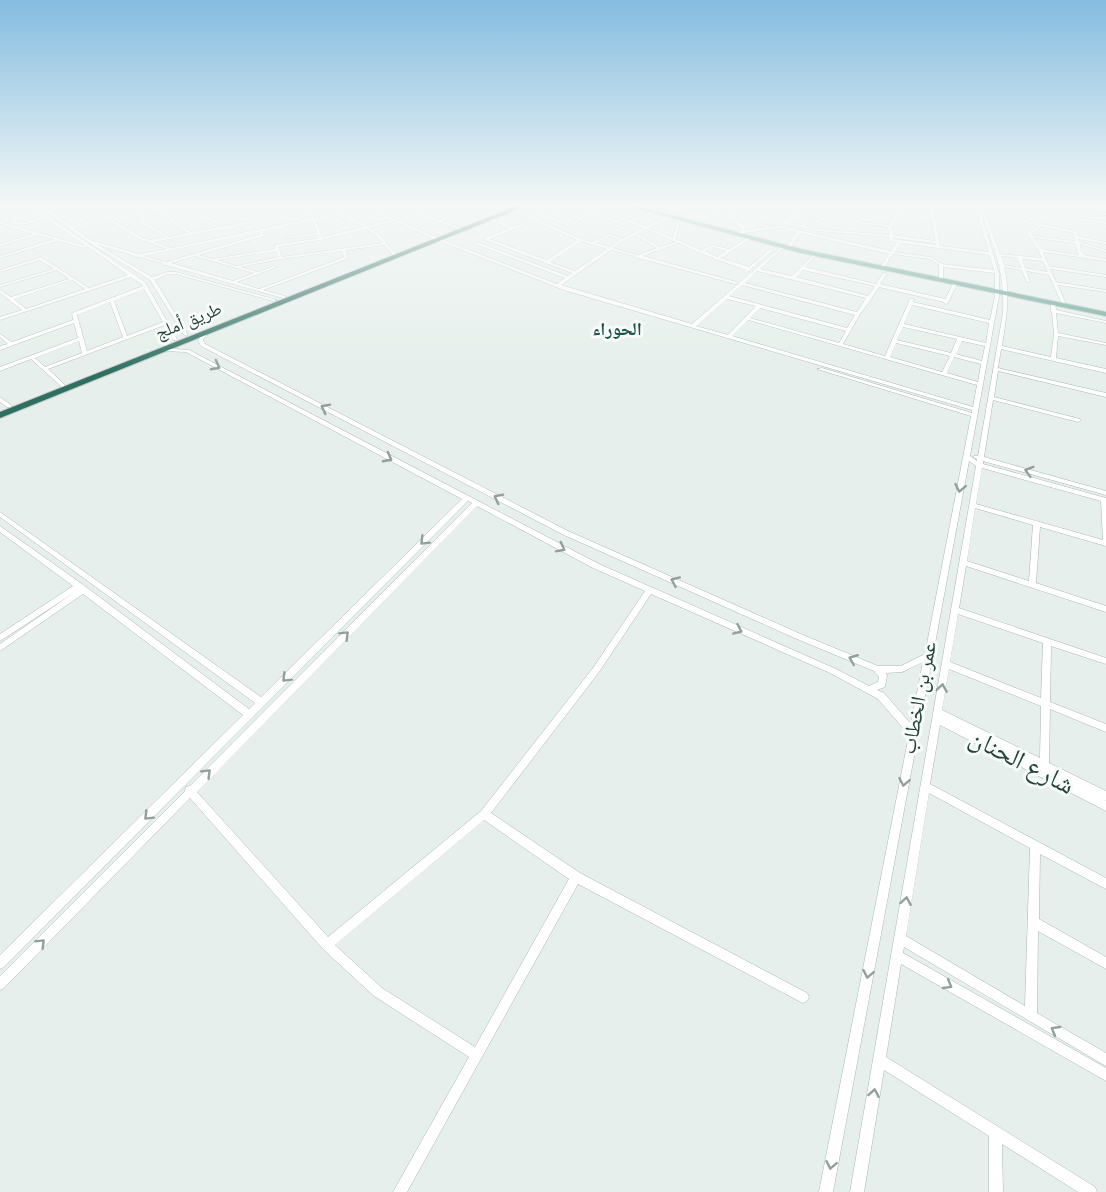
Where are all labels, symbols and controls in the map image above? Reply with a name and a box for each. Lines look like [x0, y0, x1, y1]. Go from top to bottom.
street label: طريق أملج [152, 298, 226, 346]
district label: الحوراء [592, 319, 642, 342]
one-way arrow [210, 359, 220, 370]
one-way arrow [321, 404, 332, 415]
one-way arrow [382, 451, 392, 462]
one-way arrow [1025, 466, 1035, 478]
one-way arrow [954, 482, 967, 492]
one-way arrow [494, 494, 505, 505]
one-way arrow [421, 533, 432, 544]
one-way arrow [555, 541, 565, 552]
one-way arrow [670, 577, 681, 589]
one-way arrow [732, 622, 743, 634]
one-way arrow [338, 632, 349, 642]
street label: عمر بن الخطاب [896, 639, 944, 756]
one-way arrow [849, 654, 860, 666]
one-way arrow [283, 671, 294, 682]
one-way arrow [935, 683, 948, 693]
street label: شارع الحنان [963, 722, 1079, 804]
one-way arrow [200, 769, 210, 780]
one-way arrow [898, 777, 911, 787]
one-way arrow [145, 808, 156, 819]
one-way arrow [899, 896, 912, 906]
one-way arrow [34, 939, 45, 950]
one-way arrow [862, 969, 875, 979]
one-way arrow [942, 978, 952, 989]
one-way arrow [1051, 1026, 1062, 1038]
one-way arrow [867, 1088, 879, 1098]
one-way arrow [825, 1160, 838, 1170]

